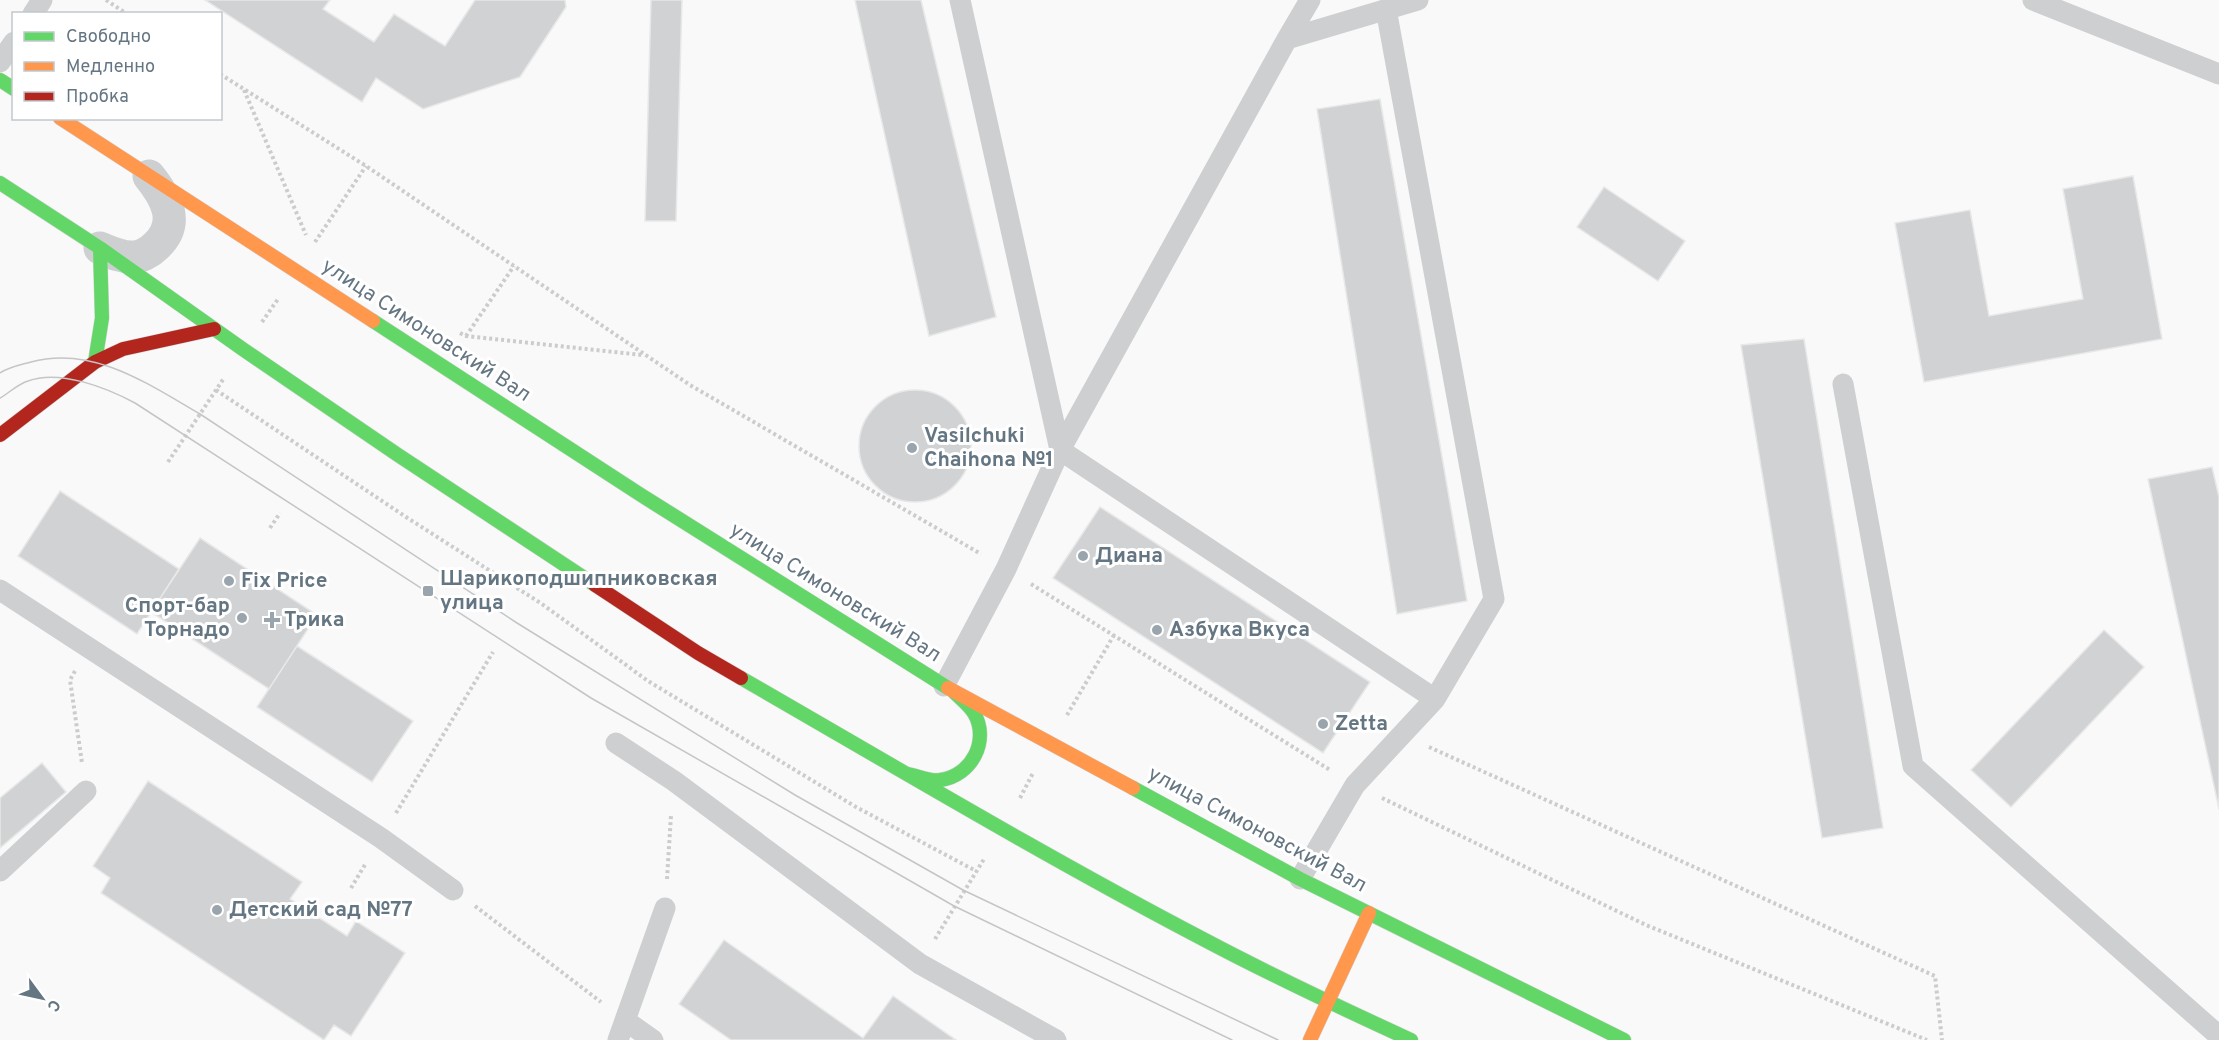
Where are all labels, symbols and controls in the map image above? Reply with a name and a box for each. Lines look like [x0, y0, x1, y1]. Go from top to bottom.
legend [12, 12, 222, 120]
text: Свободно [66, 26, 151, 49]
text: Медленно [66, 56, 155, 79]
text: Пробка [66, 86, 129, 109]
street label: улица Симоновский Вал [316, 253, 536, 409]
place label: Vasilchuki Chaihona №1 [924, 423, 1054, 474]
marker: Vasilchuki Chaihona №1 [905, 441, 919, 455]
street label: улица Симоновский Вал [724, 517, 946, 669]
place label: Диана [1095, 543, 1163, 570]
marker: Диана [1076, 549, 1090, 563]
place label: Шарикоподшипниковская улица [440, 566, 718, 617]
place label: Fix Price [241, 568, 327, 595]
marker: Fix Price [222, 574, 236, 588]
marker: Шарикоподшипниковская улица [421, 584, 435, 598]
place label: Спорт-бар Торнадо [125, 593, 230, 644]
place label: Трика [284, 607, 344, 634]
marker: Спорт-бар Торнадо [235, 611, 249, 625]
marker: Трика [265, 613, 279, 627]
place label: Азбука Вкуса [1169, 617, 1310, 644]
marker: Азбука Вкуса [1150, 623, 1164, 637]
place label: Zetta [1335, 711, 1388, 738]
marker: Zetta [1316, 717, 1330, 731]
street label: улица Симоновский Вал [1143, 761, 1371, 899]
place label: Детский сад №77 [229, 897, 413, 924]
marker: Детский сад №77 [210, 903, 224, 917]
north arrow [12, 968, 72, 1028]
text: С [42, 995, 64, 1015]

